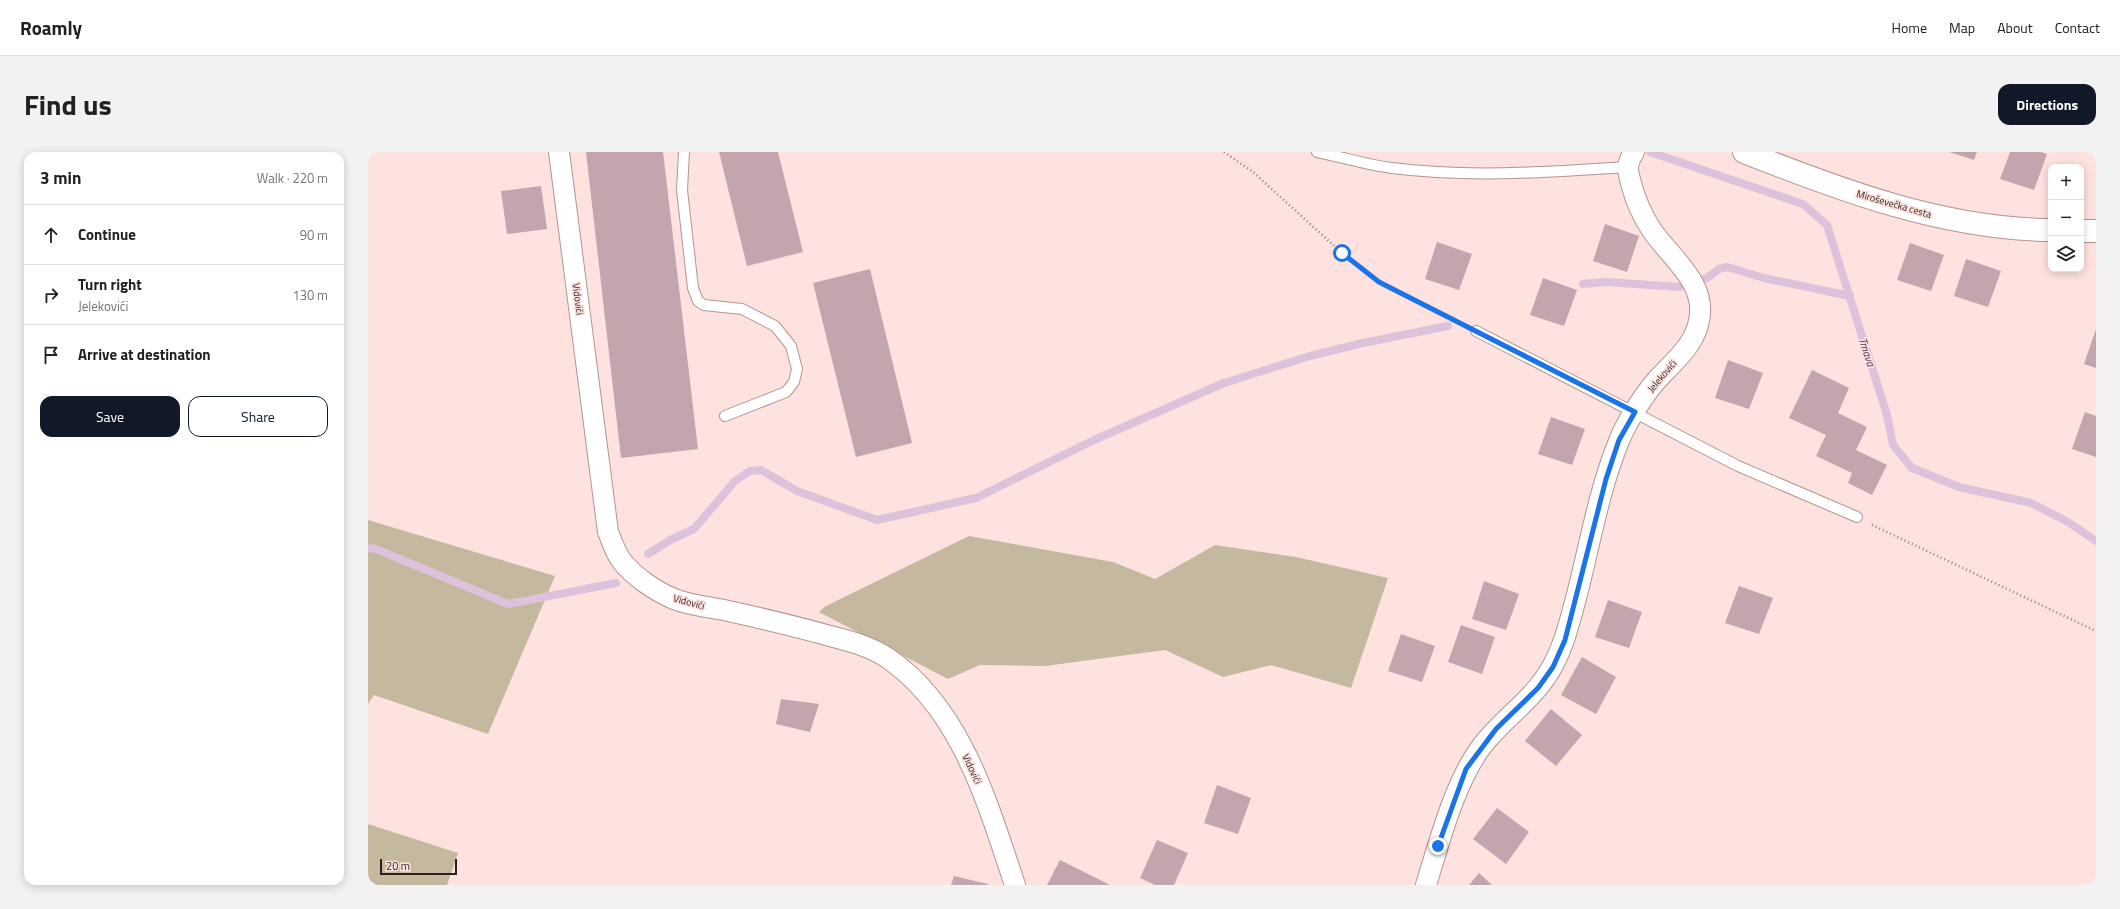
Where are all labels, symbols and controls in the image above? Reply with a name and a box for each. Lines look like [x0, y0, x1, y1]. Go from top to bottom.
text: Roamly [20, 13, 82, 42]
text: Home [1892, 17, 1927, 38]
text: Map [1949, 17, 1975, 38]
text: About [1997, 17, 2033, 38]
text: Contact [2055, 17, 2100, 38]
text: Find us [24, 83, 112, 126]
button: Directions [1998, 84, 2096, 125]
map controls [2048, 164, 2084, 272]
button: + [2048, 164, 2084, 200]
text: 3 min [40, 165, 81, 191]
text: Walk · 220 m [257, 168, 328, 188]
street label: Miroševečka cesta [1855, 186, 1933, 222]
button: − [2048, 200, 2084, 236]
text: Continue [78, 223, 136, 246]
icon: ahead [40, 224, 62, 246]
text: 90 m [300, 225, 328, 245]
button: layers [2048, 236, 2084, 272]
route start [1333, 244, 1351, 262]
text: Turn right [78, 273, 142, 296]
street label: Vidovići [569, 282, 587, 316]
icon: right [40, 284, 62, 306]
text: 130 m [292, 285, 328, 305]
text: Jelekovići [78, 296, 128, 316]
water label: Trnava [1855, 336, 1879, 369]
text: Arrive at destination [78, 343, 211, 366]
icon: arrive [40, 344, 62, 366]
street label: Jelekovići [1644, 356, 1680, 396]
button: Save [40, 396, 180, 437]
button: Share [188, 396, 328, 437]
street label: Vidovići [672, 591, 706, 613]
street label: Vidovići [958, 751, 986, 787]
route end [1429, 837, 1447, 855]
scale bar [380, 857, 457, 876]
text: 20 m [386, 858, 410, 874]

